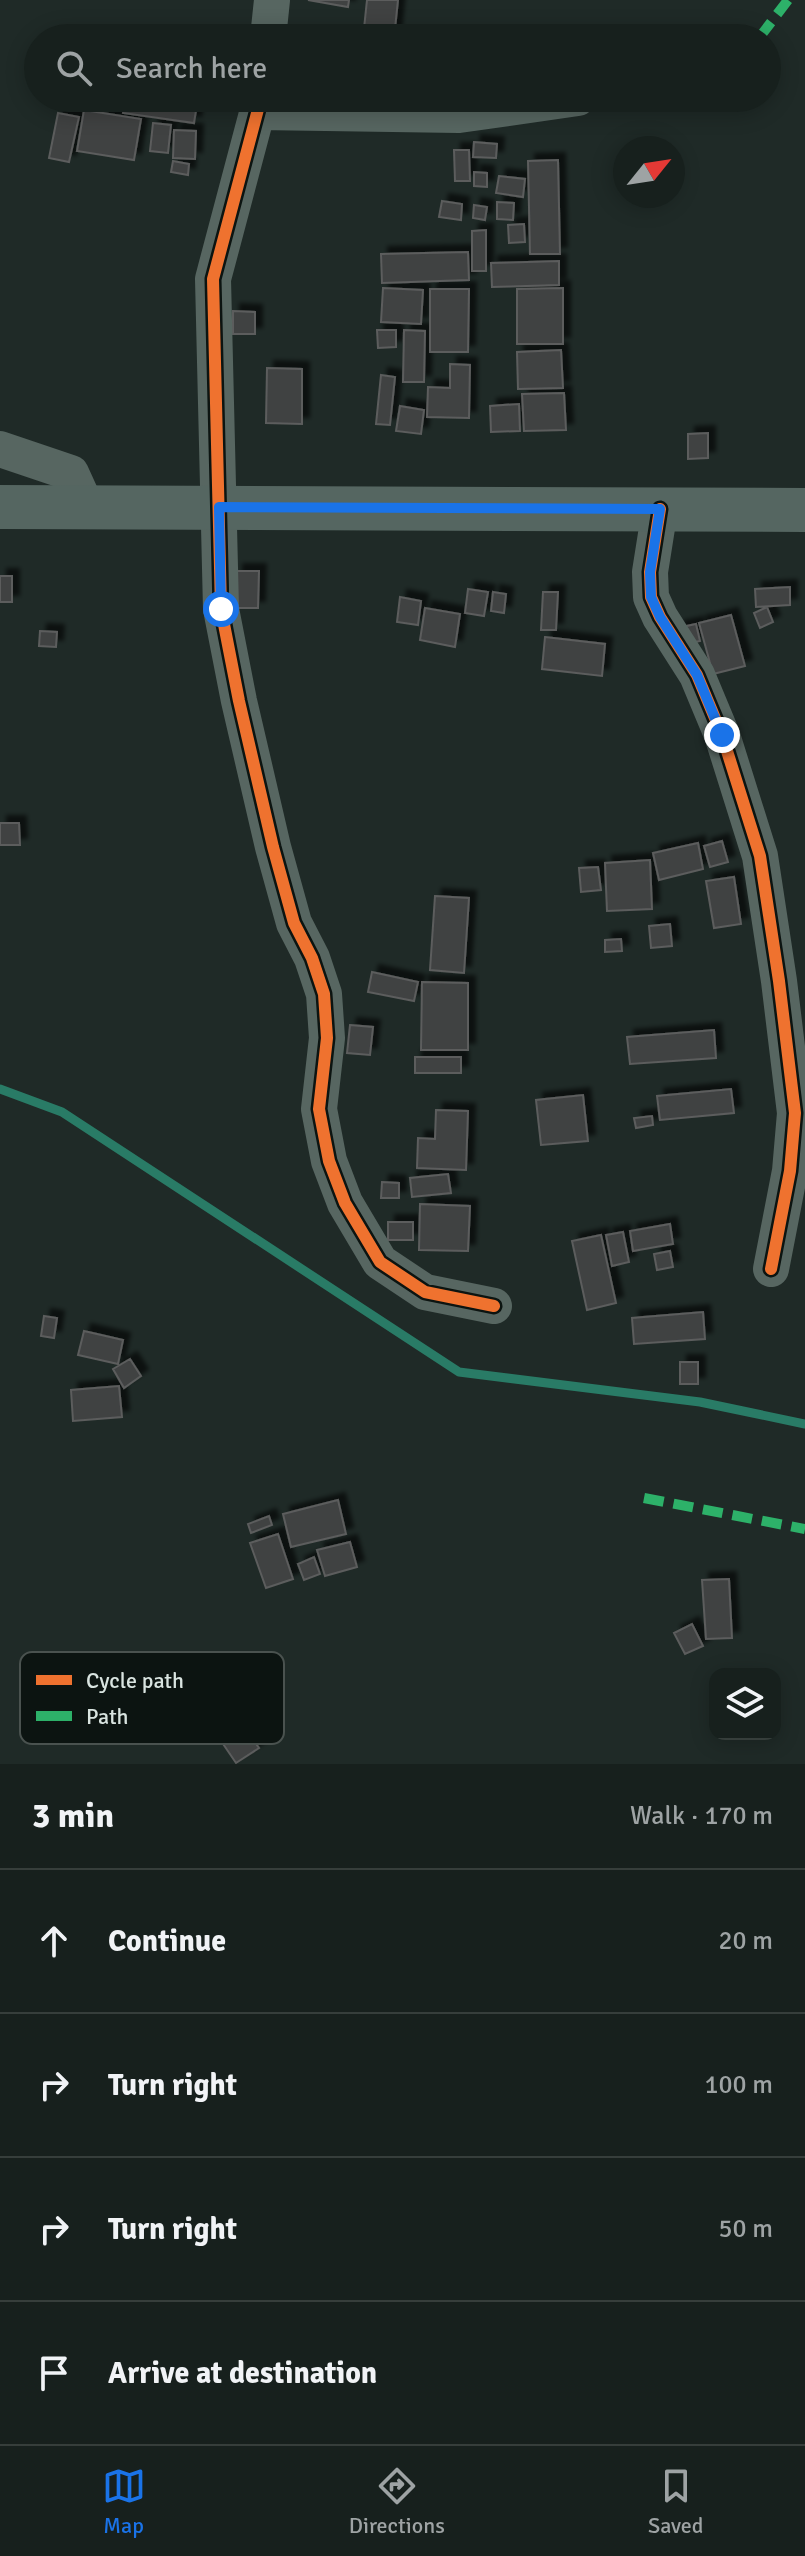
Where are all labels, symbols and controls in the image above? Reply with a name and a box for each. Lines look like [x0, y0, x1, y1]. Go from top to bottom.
search box [24, 24, 781, 112]
icon: search [52, 46, 96, 90]
text: Search here [116, 50, 267, 87]
north arrow [613, 136, 685, 208]
route start [203, 591, 239, 627]
route end [704, 717, 740, 753]
legend [20, 1652, 284, 1744]
text: Cycle path [86, 1667, 184, 1694]
map controls [709, 1668, 781, 1740]
button: layers [709, 1668, 781, 1740]
text: Path [86, 1703, 129, 1730]
text: 3 min [32, 1795, 114, 1837]
text: Walk · 170 m [630, 1800, 773, 1832]
icon: ahead [32, 1919, 76, 1963]
text: Continue [108, 1923, 226, 1960]
text: 20 m [718, 1925, 773, 1957]
icon: right [32, 2063, 76, 2107]
text: Turn right [108, 2067, 237, 2104]
text: 100 m [704, 2069, 773, 2101]
icon: right [32, 2207, 76, 2251]
text: Turn right [108, 2211, 237, 2248]
text: 50 m [718, 2213, 773, 2245]
icon: arrive [32, 2351, 76, 2395]
text: Arrive at destination [108, 2355, 377, 2392]
tab: Map [102, 2464, 146, 2539]
tab: Directions [349, 2464, 445, 2539]
tab: Saved [648, 2464, 703, 2539]

